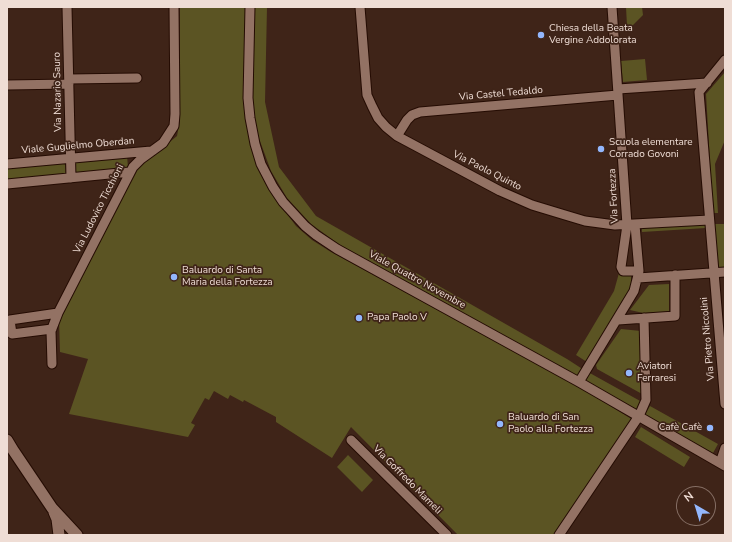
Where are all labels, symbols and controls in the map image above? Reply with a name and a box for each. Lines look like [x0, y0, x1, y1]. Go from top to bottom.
place label: Chiesa della Beata Vergine Addolorata [549, 23, 636, 46]
marker: Chiesa della Beata Vergine Addolorata [536, 30, 546, 40]
street label: Via Nazario Sauro [51, 52, 65, 132]
street label: Via Castel Tedaldo [459, 84, 543, 104]
street label: Viale Guglielmo Oberdan [21, 135, 135, 157]
place label: Scuola elementare Corrado Govoni [609, 137, 693, 160]
marker: Scuola elementare Corrado Govoni [596, 144, 606, 154]
street label: Via Paolo Quinto [451, 149, 523, 193]
street label: Via Ludovico Ticchioni [71, 162, 127, 256]
street label: Via Fortezza [607, 168, 621, 224]
street label: Viale Quattro Novembre [366, 248, 468, 312]
place label: Baluardo di Santa Maria della Fortezza [182, 265, 273, 288]
marker: Baluardo di Santa Maria della Fortezza [169, 272, 179, 282]
street label: Via Pietro Niccolini [698, 297, 718, 381]
place label: Papa Paolo V [367, 312, 427, 324]
marker: Papa Paolo V [354, 313, 364, 323]
place label: Aviatori Ferraresi [637, 361, 676, 384]
marker: Aviatori Ferraresi [624, 368, 634, 378]
place label: Baluardo di San Paolo alla Fortezza [508, 412, 593, 436]
marker: Baluardo di San Paolo alla Fortezza [495, 419, 505, 429]
place label: Cafè Cafè [659, 422, 702, 434]
marker: Cafè Cafè [705, 423, 715, 433]
street label: Via Goffredo Mameli [370, 443, 444, 517]
north arrow [676, 486, 716, 526]
text: N [681, 488, 697, 505]

